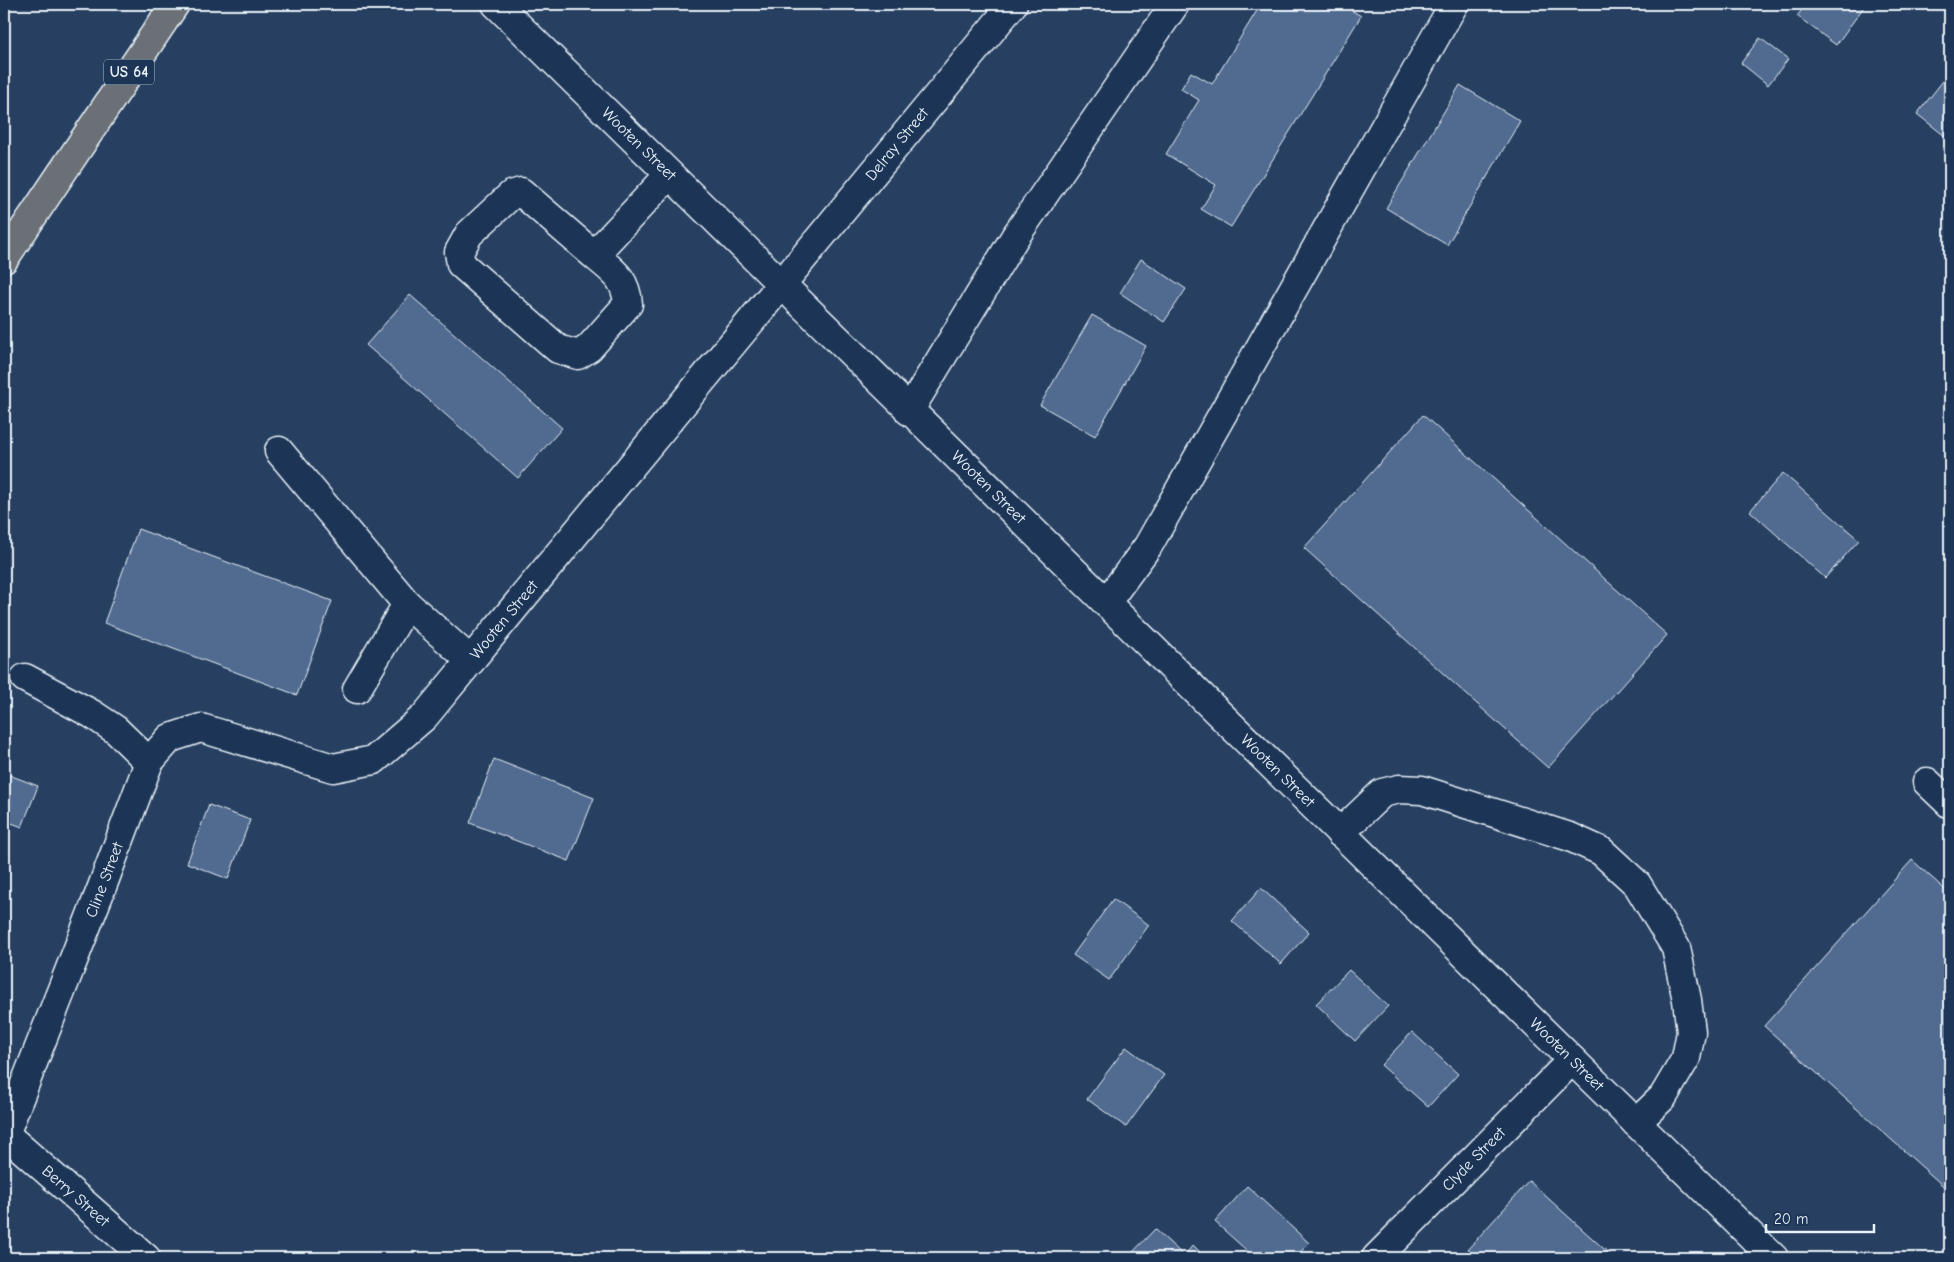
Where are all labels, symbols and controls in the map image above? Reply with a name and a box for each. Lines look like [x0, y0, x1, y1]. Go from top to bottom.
road number: US 64 [104, 60, 154, 84]
street label: Wooten Street [598, 104, 680, 185]
street label: Delray Street [862, 104, 933, 184]
street label: Wooten Street [948, 447, 1030, 528]
street label: Wooten Street [466, 577, 542, 663]
street label: Wooten Street [1237, 731, 1319, 811]
street label: Cline Street [82, 839, 127, 920]
street label: Wooten Street [1526, 1014, 1608, 1095]
street label: Clyde Street [1438, 1123, 1509, 1195]
street label: Berry Street [38, 1162, 113, 1231]
scale bar [1766, 1202, 1874, 1234]
text: 20 m [1774, 1210, 1808, 1228]

